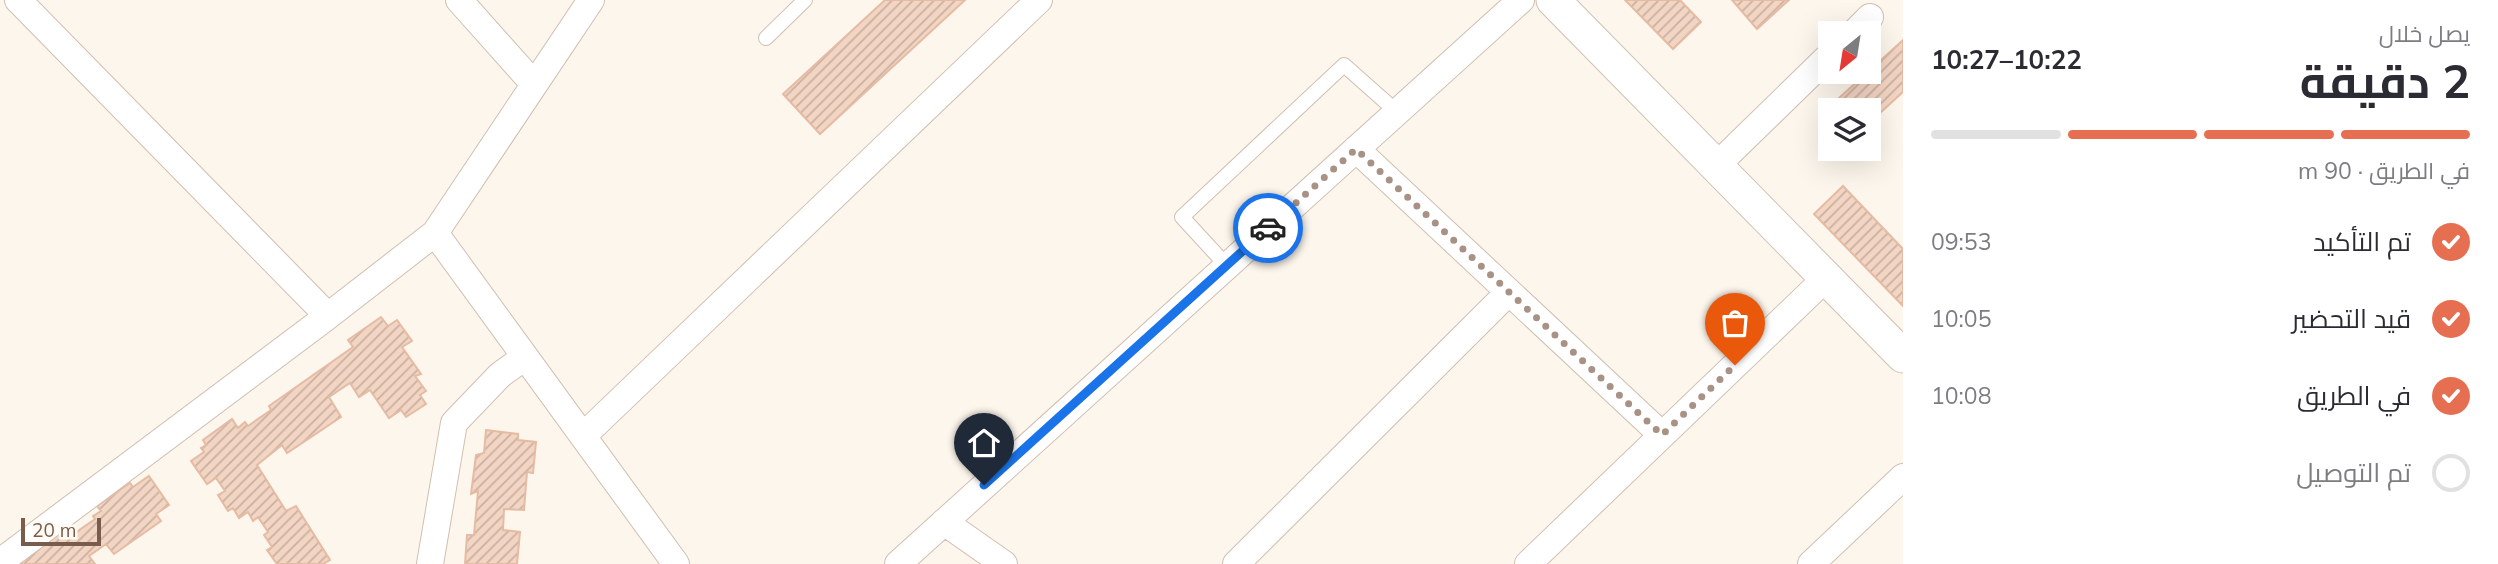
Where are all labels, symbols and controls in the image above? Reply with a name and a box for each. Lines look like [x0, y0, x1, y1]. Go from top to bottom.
text: يصل خلال [2379, 19, 2470, 48]
north arrow [1818, 21, 1881, 84]
map controls [1818, 21, 1881, 161]
text: 10:22–10:27 [1931, 43, 2082, 76]
text: 2 دقيقة [2300, 52, 2470, 110]
button: layers [1818, 98, 1881, 161]
text: في الطريق · 90 m [2298, 156, 2470, 185]
courier [1233, 193, 1303, 263]
icon: car [1249, 209, 1287, 247]
icon: check [2432, 223, 2470, 261]
text: تم التأكيد [2313, 225, 2411, 258]
text: 09:53 [1931, 227, 1991, 256]
pin [1705, 293, 1765, 365]
icon: check [2432, 300, 2470, 338]
text: قيد التحضير [2292, 302, 2411, 335]
icon: bag [1716, 304, 1754, 342]
text: 10:05 [1931, 304, 1991, 333]
icon: check [2432, 377, 2470, 415]
text: في الطريق [2297, 379, 2411, 412]
text: 10:08 [1931, 381, 1991, 410]
pin [954, 413, 1014, 485]
icon: home [965, 424, 1003, 462]
text: تم التوصيل [2296, 456, 2411, 489]
scale bar [21, 515, 102, 547]
text: 20 m [32, 518, 76, 542]

